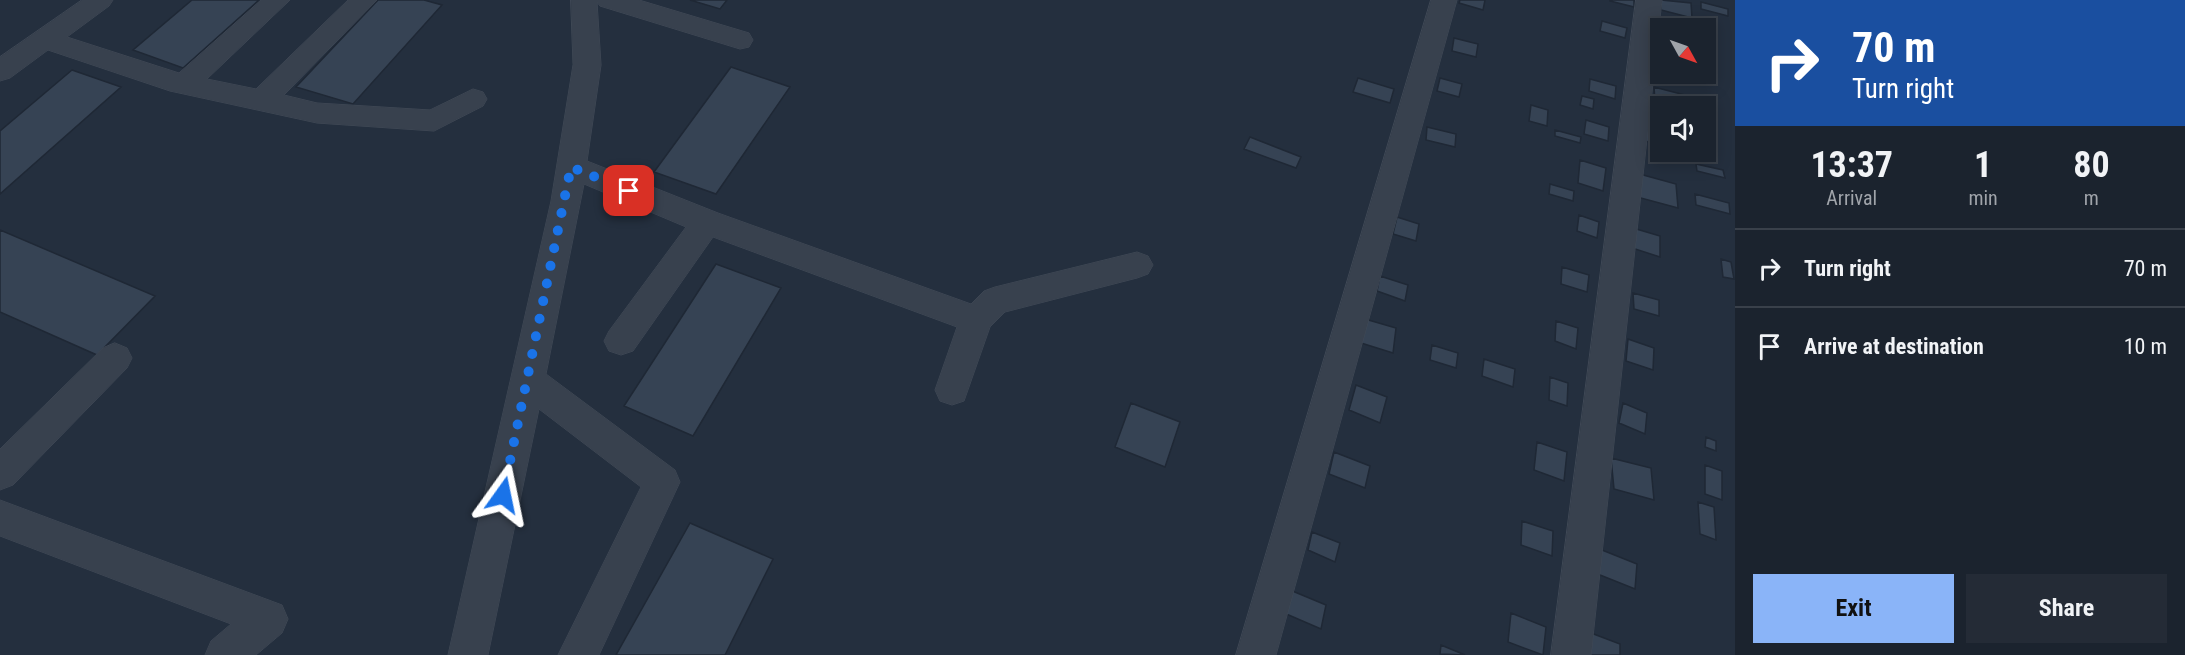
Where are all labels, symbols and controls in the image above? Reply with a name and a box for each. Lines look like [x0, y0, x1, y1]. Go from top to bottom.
north arrow [1650, 18, 1716, 84]
map controls [1650, 18, 1716, 162]
text: 70 m [1852, 23, 1935, 72]
icon: right [1753, 24, 1831, 102]
text: Turn right [1852, 73, 1954, 105]
button: sound [1650, 96, 1716, 162]
text: 13:37 [1810, 144, 1893, 186]
text: 1 [1974, 144, 1992, 186]
text: 80 [2073, 144, 2110, 186]
pin [603, 165, 654, 216]
icon: arrive [612, 174, 645, 207]
text: Arrival [1826, 186, 1877, 210]
text: min [1968, 186, 1998, 210]
text: m [2084, 186, 2099, 210]
icon: right [1753, 252, 1786, 285]
text: Turn right [1804, 256, 1891, 281]
text: 70 m [2124, 256, 2167, 281]
icon: arrive [1753, 330, 1786, 363]
text: Arrive at destination [1804, 334, 1984, 359]
text: 10 m [2124, 334, 2167, 359]
position arrow [471, 463, 535, 527]
button: Exit [1753, 574, 1954, 643]
button: Share [1966, 574, 2167, 643]

